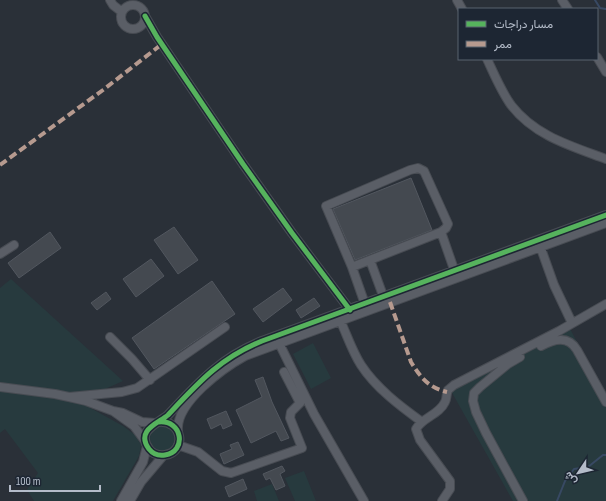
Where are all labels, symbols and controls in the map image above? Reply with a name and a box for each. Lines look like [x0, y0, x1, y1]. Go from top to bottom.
legend [458, 8, 598, 60]
text: مسار دراجات [494, 17, 553, 32]
text: ممر [493, 37, 512, 52]
north arrow [558, 453, 598, 493]
scale bar [10, 467, 100, 493]
text: ش [561, 469, 579, 488]
text: 100 m [16, 474, 41, 489]

